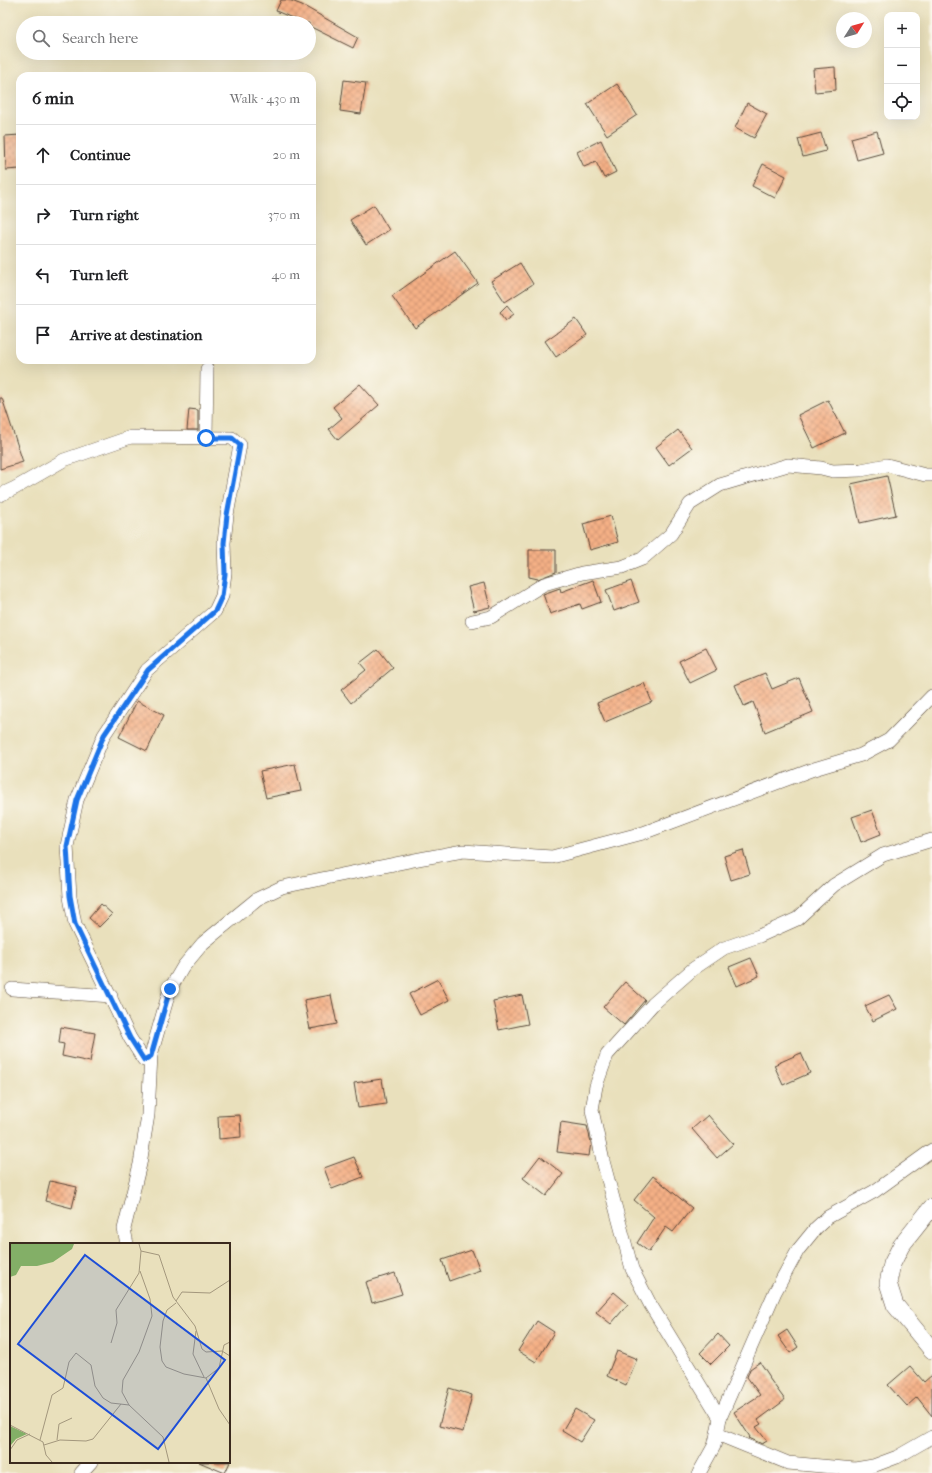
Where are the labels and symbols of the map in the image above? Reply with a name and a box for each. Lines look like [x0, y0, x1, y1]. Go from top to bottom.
north arrow [836, 12, 872, 48]
route start [197, 429, 215, 447]
route end [161, 980, 179, 998]
inset map [10, 1243, 230, 1463]

